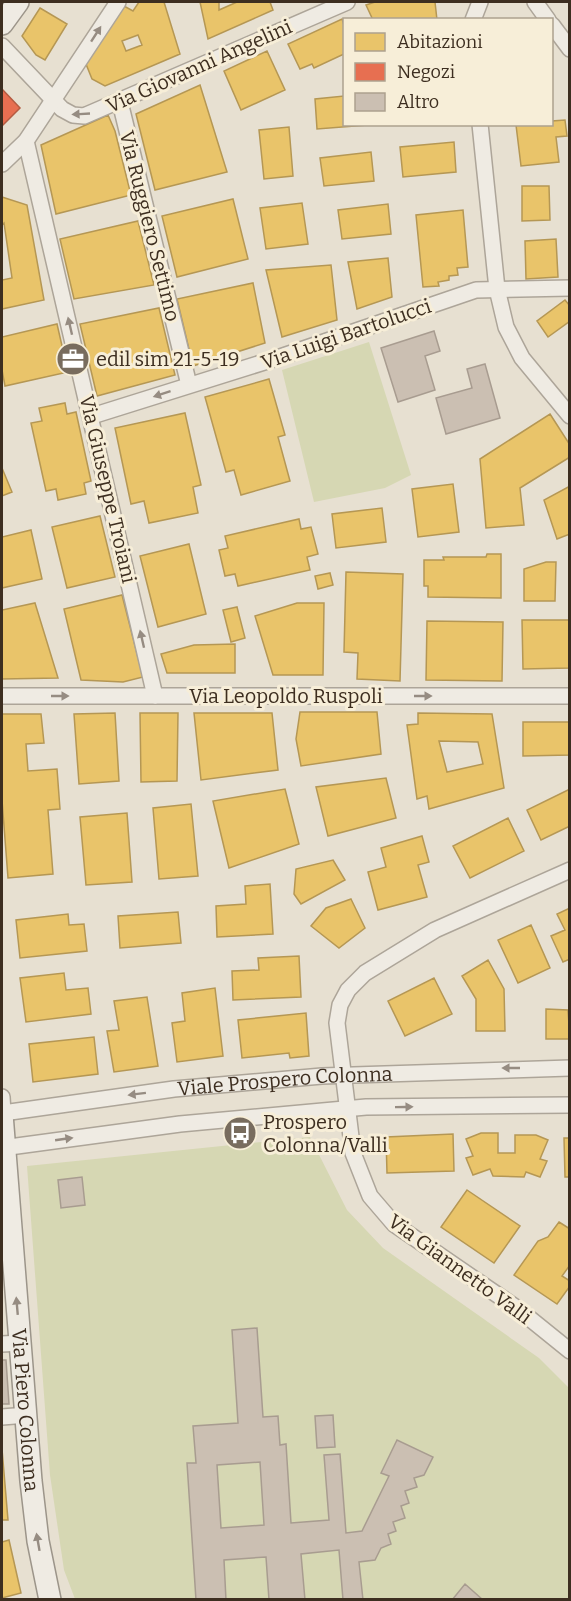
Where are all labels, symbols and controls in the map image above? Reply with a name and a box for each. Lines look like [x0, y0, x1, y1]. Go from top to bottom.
street label: Via Giovanni Angelini [103, 14, 295, 118]
legend [343, 18, 553, 126]
one-way arrow [91, 26, 102, 43]
text: Abitazioni [397, 31, 483, 53]
text: Negozi [397, 61, 455, 83]
text: Altro [397, 91, 439, 113]
one-way arrow [72, 109, 91, 118]
street label: Via Ruggiero Settimo [115, 128, 185, 324]
street label: Via Luigi Bartolucci [258, 294, 434, 374]
one-way arrow [65, 317, 75, 335]
office icon: edil sim 21-5-19 [55, 341, 91, 377]
place label: edil sim 21-5-19 [96, 347, 239, 371]
one-way arrow [153, 390, 171, 399]
street label: Via Giuseppe Troiani [75, 393, 141, 585]
one-way arrow [137, 630, 147, 648]
street label: Via Leopoldo Ruspoli [189, 684, 383, 708]
one-way arrow [50, 691, 69, 701]
one-way arrow [413, 691, 432, 701]
street label: Viale Prospero Colonna [176, 1062, 393, 1101]
one-way arrow [502, 1064, 521, 1073]
one-way arrow [127, 1089, 146, 1099]
one-way arrow [395, 1102, 414, 1111]
place label: Prospero Colonna/Valli [263, 1110, 388, 1157]
bus stop icon: Prospero Colonna/Valli [222, 1115, 258, 1151]
one-way arrow [54, 1134, 73, 1143]
street label: Via Giannetto Valli [384, 1209, 536, 1329]
one-way arrow [12, 1297, 22, 1316]
street label: Via Piero Colonna [7, 1328, 44, 1493]
one-way arrow [34, 1533, 43, 1552]

